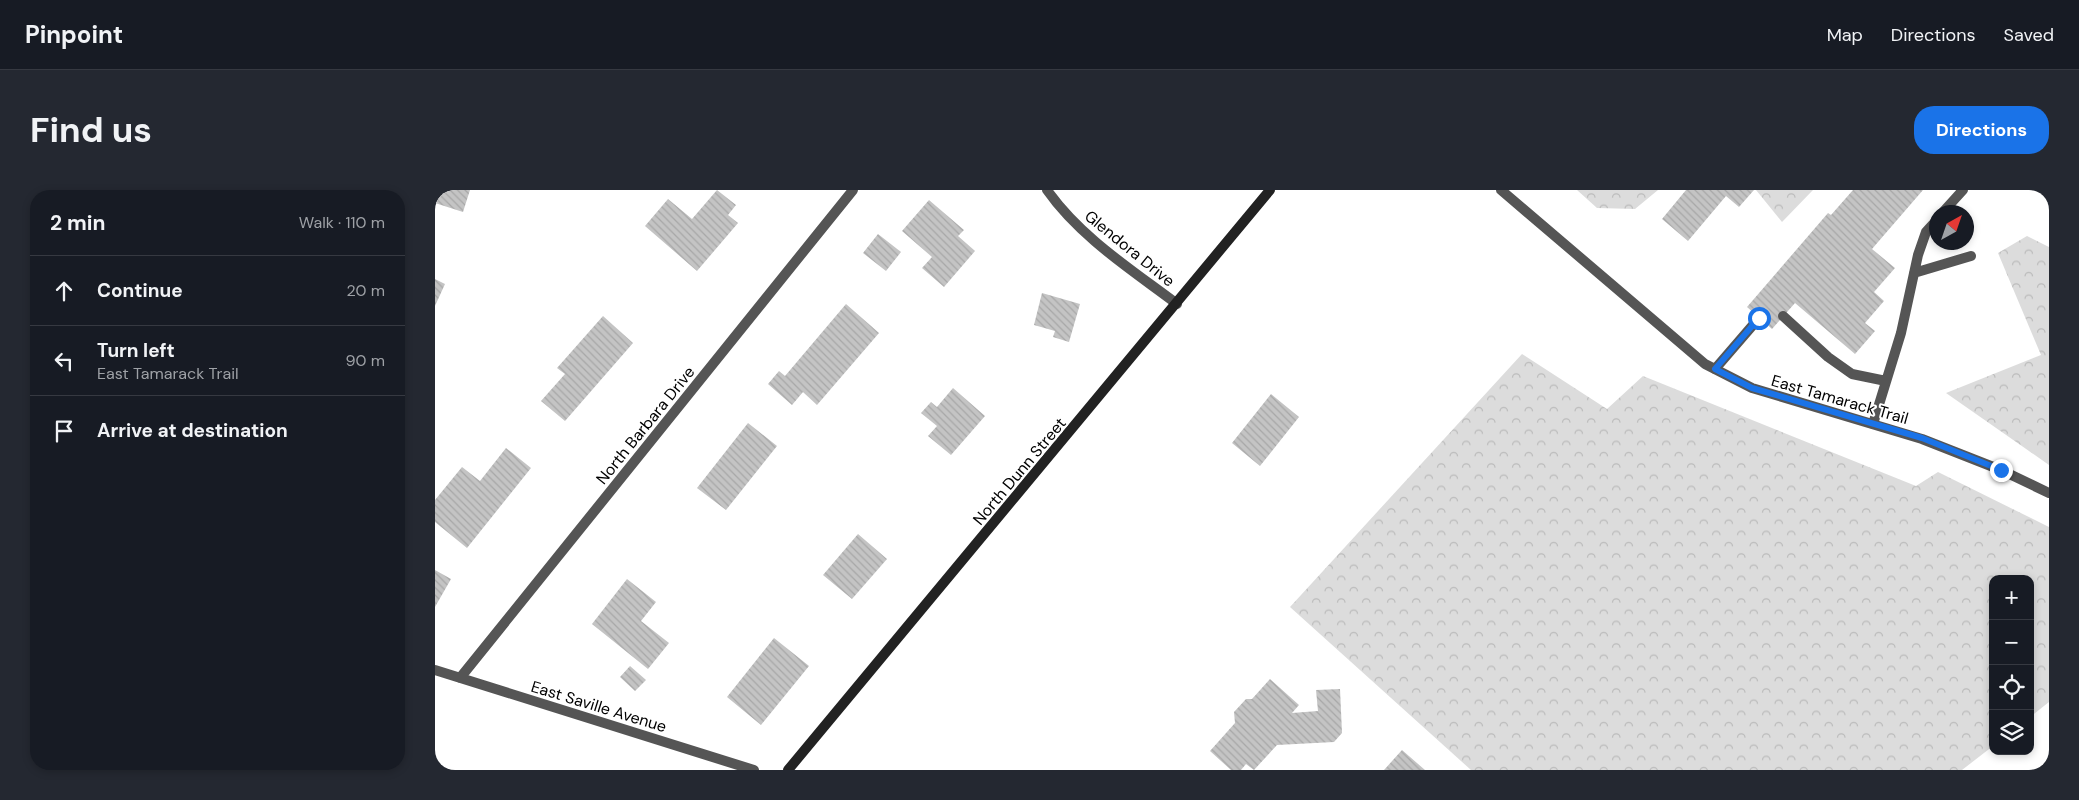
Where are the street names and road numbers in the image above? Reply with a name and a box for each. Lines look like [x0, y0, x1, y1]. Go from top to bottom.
street label: Glendora Drive [1080, 206, 1179, 291]
street label: North Barbara Drive [591, 362, 699, 489]
street label: East Tamarack Trail [1769, 370, 1911, 429]
street label: North Dunn Street [968, 413, 1071, 530]
street label: East Saville Avenue [528, 676, 669, 737]

